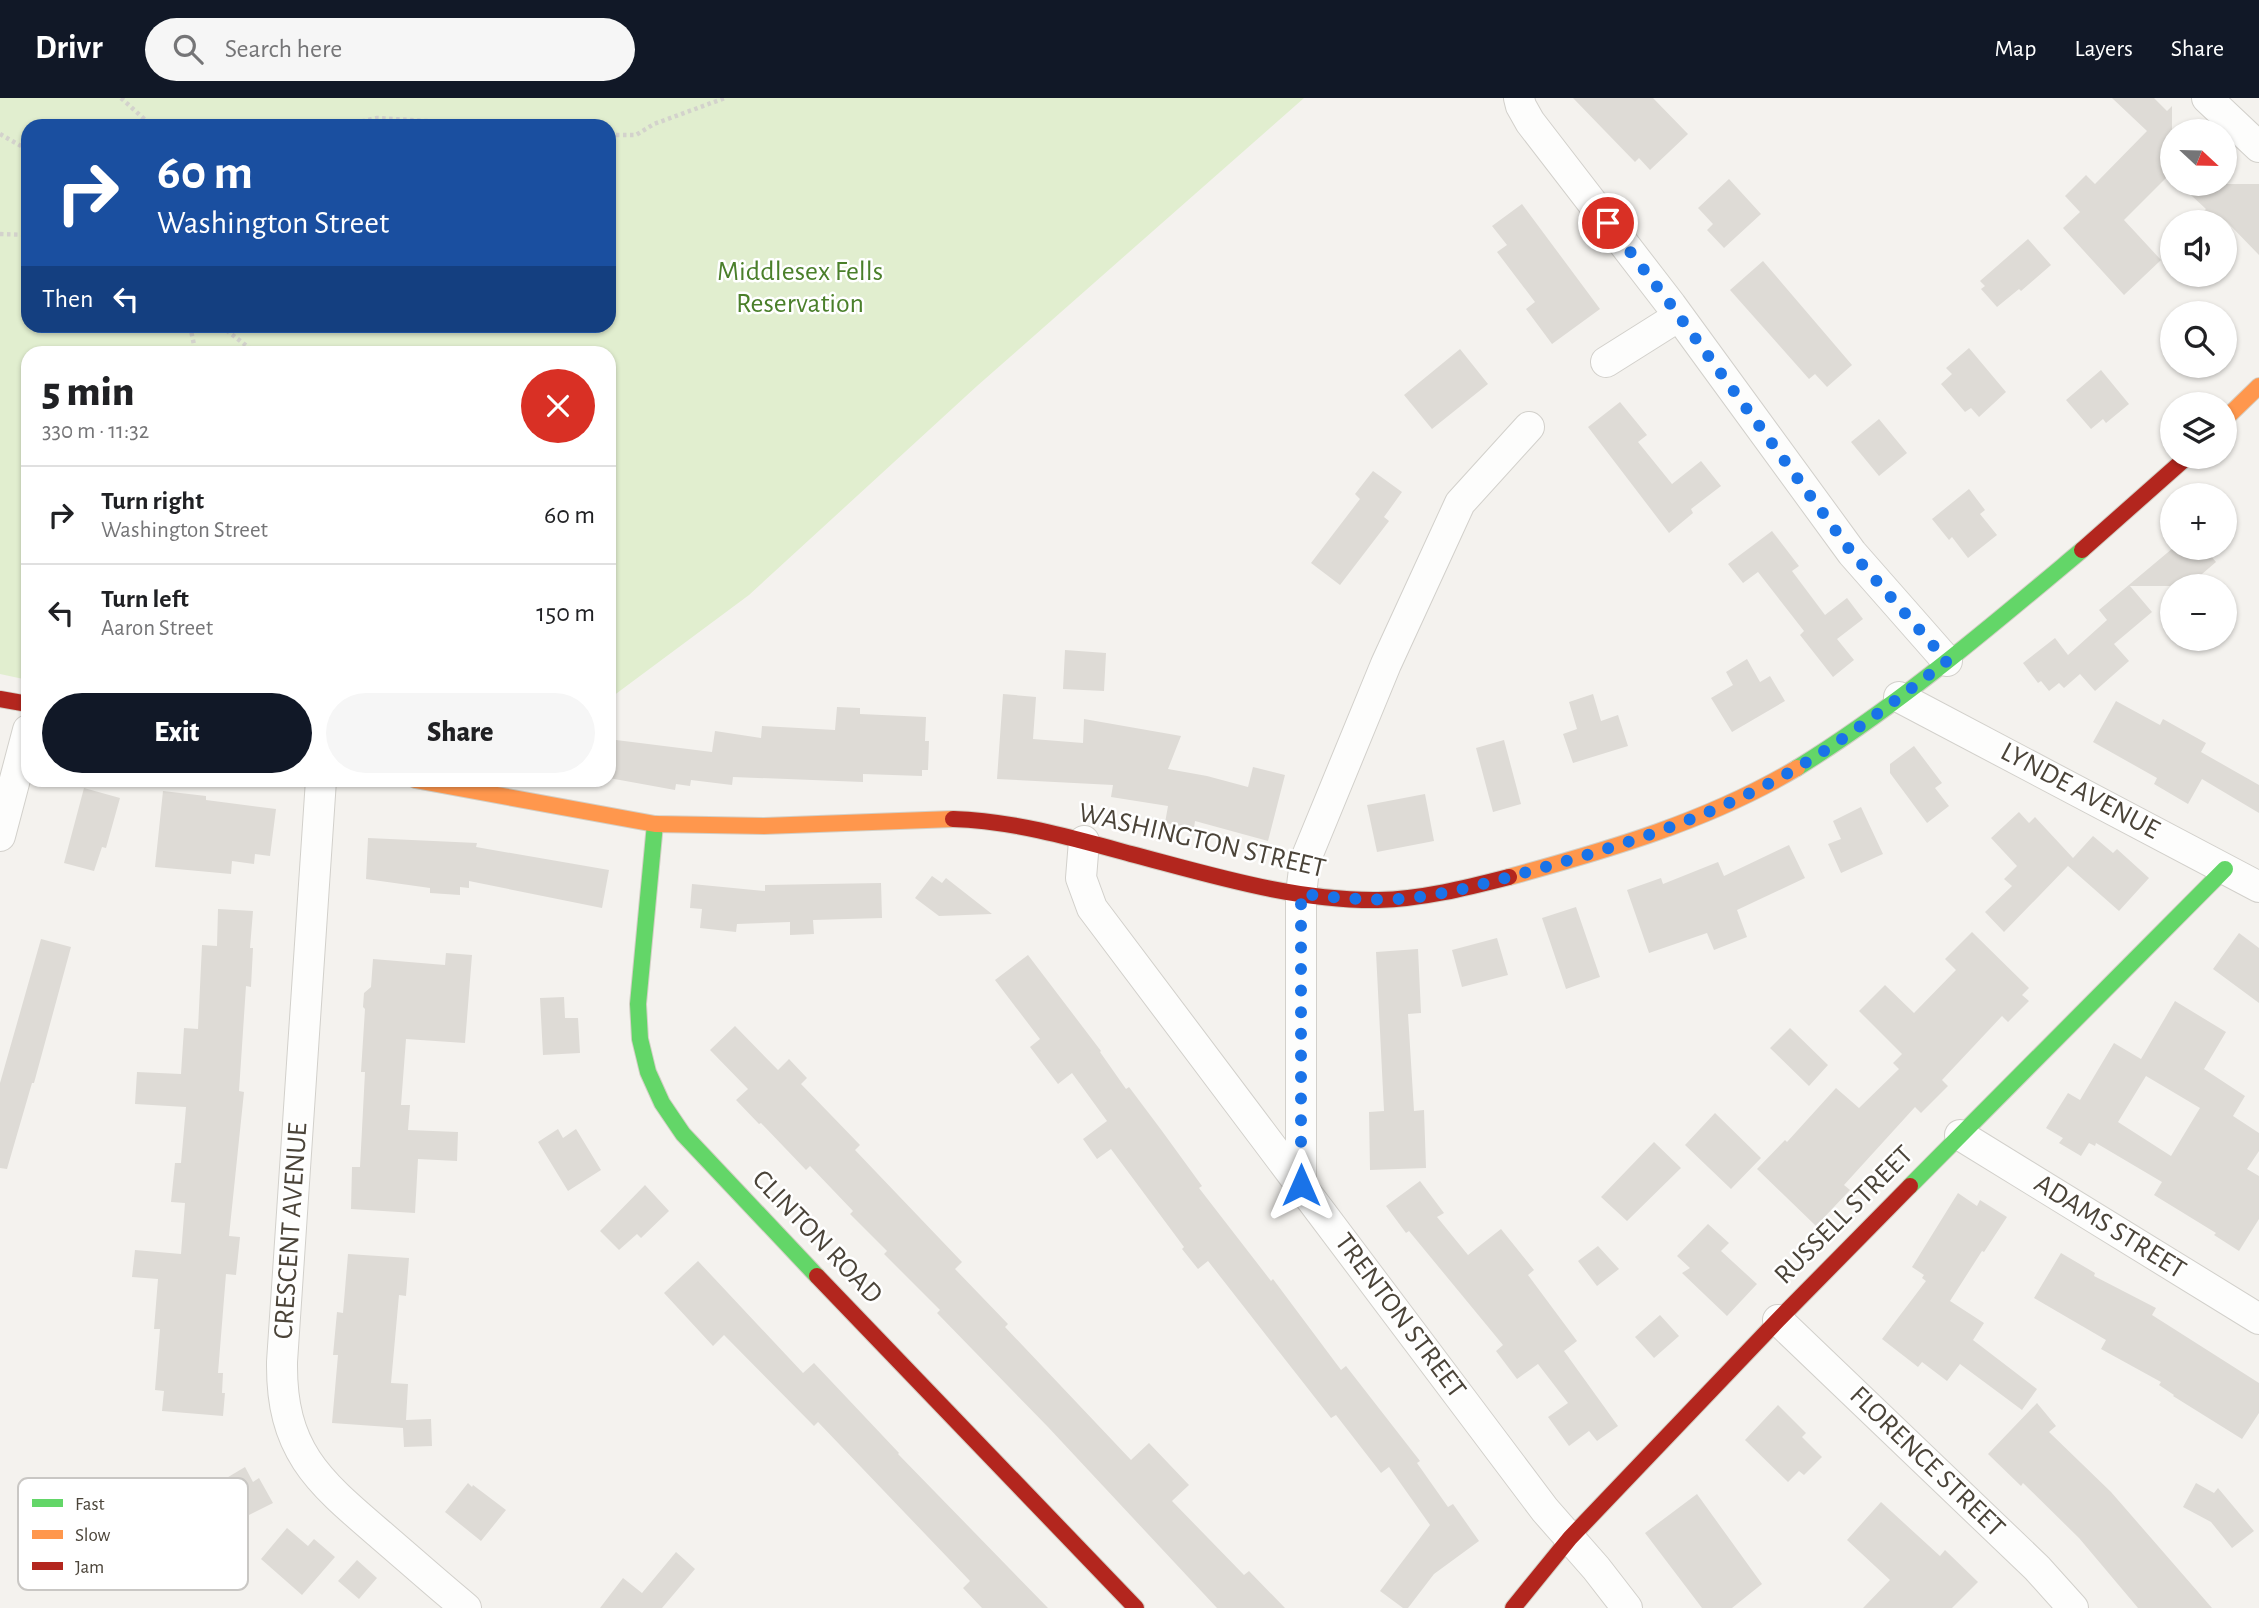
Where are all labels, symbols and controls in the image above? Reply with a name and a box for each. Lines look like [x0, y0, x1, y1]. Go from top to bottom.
search box [145, 18, 635, 81]
icon: search [169, 30, 207, 68]
text: Drivr [35, 32, 103, 65]
text: Search here [225, 36, 342, 62]
text: Map [1994, 37, 2036, 61]
text: Layers [2074, 37, 2133, 61]
text: Share [2171, 37, 2224, 61]
north arrow [2160, 119, 2236, 196]
map controls [2160, 119, 2237, 651]
icon: right [42, 147, 133, 238]
text: 60 m [157, 149, 253, 198]
pin [1578, 193, 1638, 253]
icon: arrive [1589, 204, 1627, 242]
text: Washington Street [157, 207, 389, 239]
button: sound [2160, 210, 2237, 287]
park label: Middlesex Fells Reservation [717, 258, 883, 318]
icon: left [107, 280, 145, 318]
text: Then [42, 286, 93, 312]
button: search [2160, 301, 2237, 378]
button: close [521, 369, 595, 443]
text: 5 min [42, 371, 134, 413]
button: layers [2160, 392, 2237, 469]
text: 330 m · 11:32 [42, 420, 149, 443]
button: + [2160, 483, 2237, 560]
text: Turn right [101, 488, 204, 514]
icon: right [42, 496, 80, 534]
text: 60 m [544, 502, 595, 528]
text: Washington Street [101, 519, 268, 542]
button: − [2160, 574, 2237, 651]
text: Turn left [101, 586, 189, 612]
icon: left [42, 594, 80, 632]
text: 150 m [536, 600, 595, 626]
text: Aaron Street [101, 617, 213, 640]
button: Exit [42, 693, 312, 773]
button: Share [326, 693, 595, 773]
street label: LYNDE AVENUE [1996, 737, 2164, 845]
street label: WASHINGTON STREET [1076, 799, 1329, 883]
street label: CRESCENT AVENUE [269, 1122, 313, 1340]
street label: RUSSELL STREET [1769, 1140, 1919, 1290]
position arrow [1264, 1148, 1338, 1222]
street label: CLINTON ROAD [747, 1165, 887, 1309]
street label: ADAMS STREET [2029, 1169, 2191, 1285]
street label: TRENTON STREET [1329, 1228, 1471, 1404]
street label: FLORENCE STREET [1844, 1381, 2010, 1543]
legend [18, 1478, 248, 1590]
text: Fast [75, 1495, 105, 1514]
text: Slow [75, 1526, 111, 1545]
text: Jam [75, 1558, 104, 1577]

